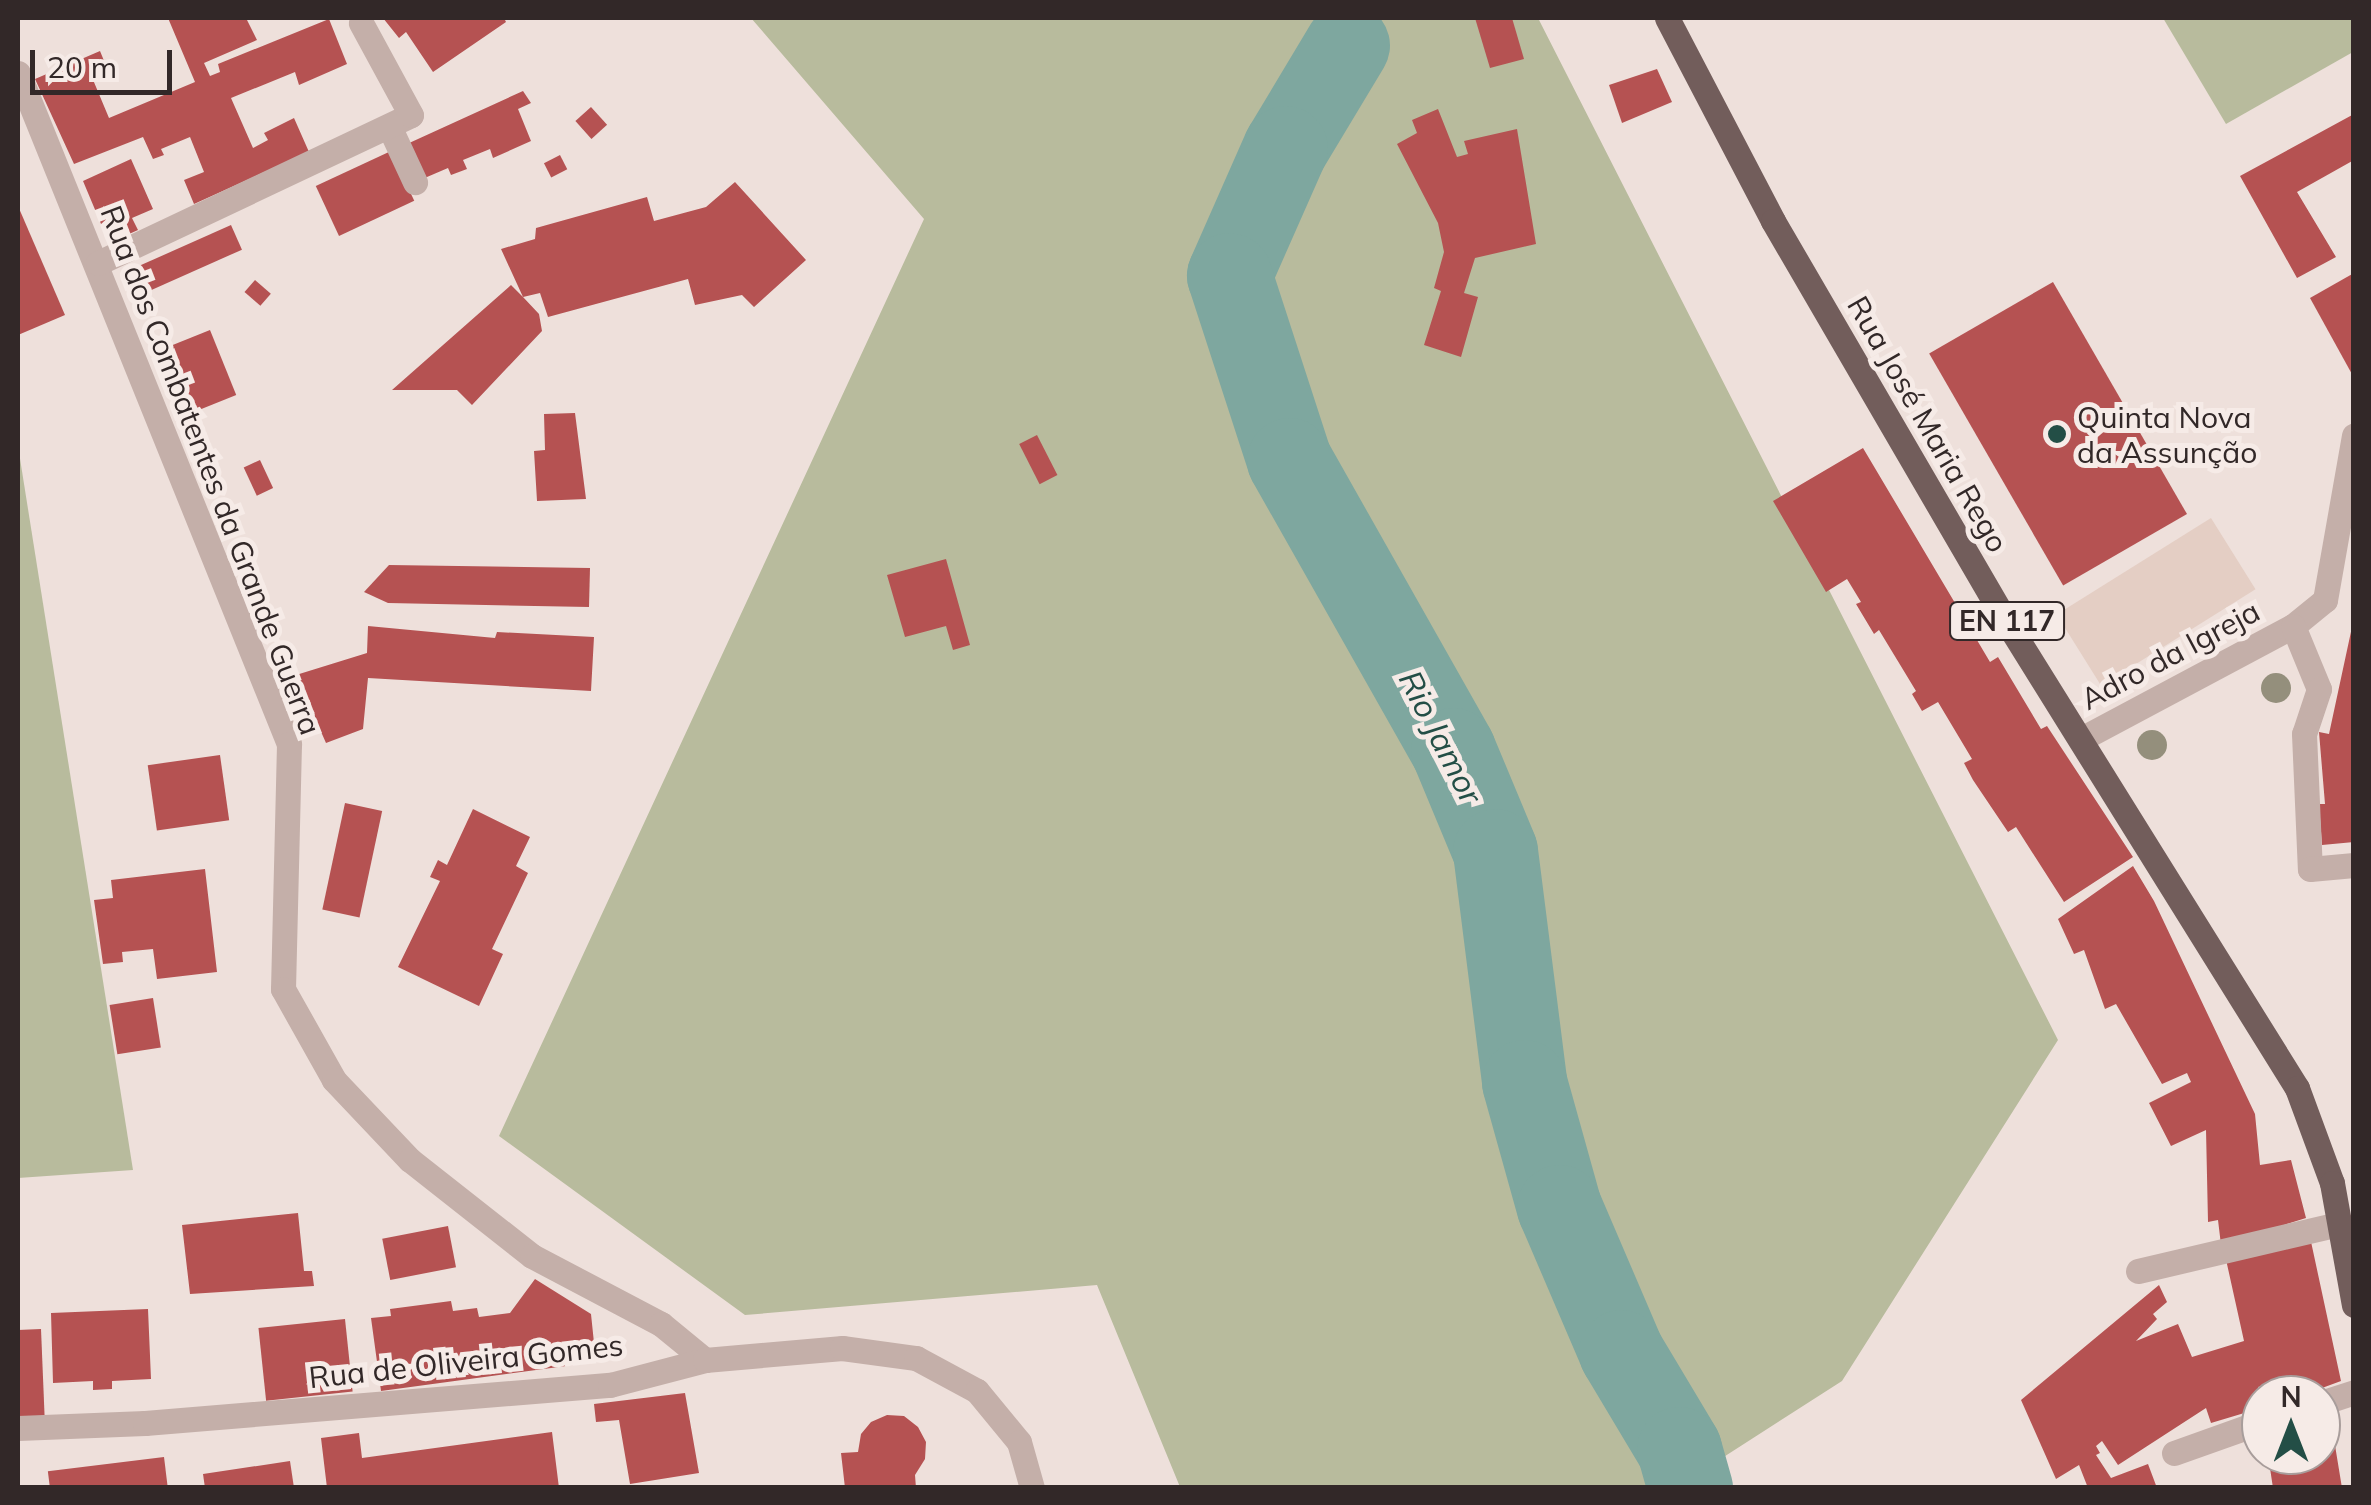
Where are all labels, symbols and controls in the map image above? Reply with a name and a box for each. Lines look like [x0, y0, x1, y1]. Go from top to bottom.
scale bar [35, 30, 178, 92]
text: 20 m [47, 48, 117, 86]
street label: Rua dos Combatentes da Grande Guerra [93, 200, 329, 740]
street label: Rua José Maria Rego [1840, 290, 2016, 558]
place label: Quinta Nova da Assunção [2077, 399, 2257, 470]
marker: Quinta Nova da Assunção [2046, 423, 2068, 445]
street label: Adro da Igreja [2074, 593, 2266, 717]
road number: EN 117 [1947, 598, 2067, 644]
water label: Rio Jamor [1391, 664, 1491, 810]
street label: Rua de Oliveira Gomes [307, 1327, 625, 1395]
north arrow [2241, 1375, 2341, 1475]
text: N [2280, 1379, 2302, 1414]

